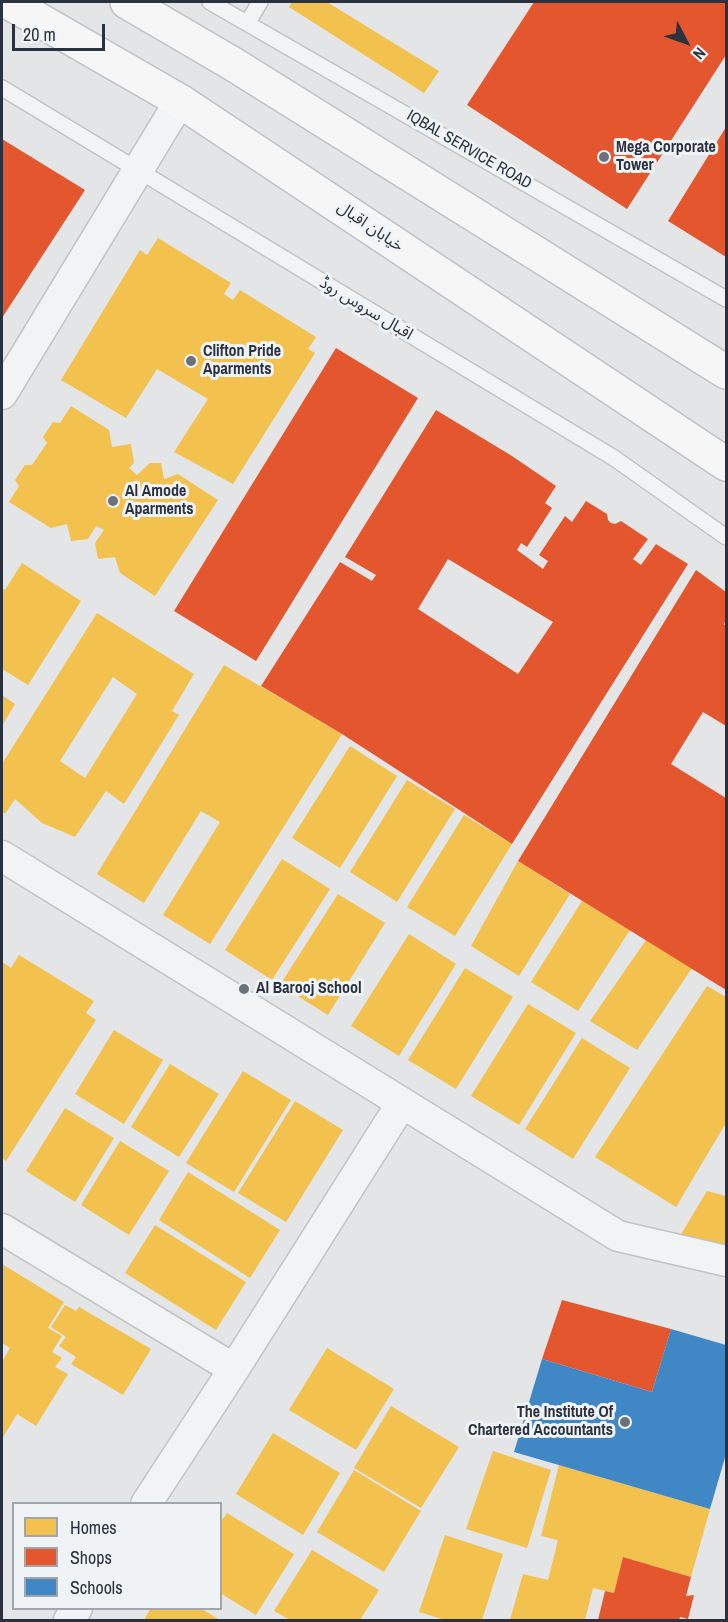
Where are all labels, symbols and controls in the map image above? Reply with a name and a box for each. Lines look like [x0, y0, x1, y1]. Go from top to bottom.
scale bar [15, 12, 108, 50]
north arrow [656, 12, 716, 72]
text: 20 m [23, 22, 56, 47]
text: N [688, 43, 711, 65]
street label: IQBAL SERVICE ROAD [403, 106, 535, 194]
place label: Mega Corporate Tower [616, 138, 716, 176]
marker: Mega Corporate Tower [597, 150, 611, 164]
street label: خیابان اقبال [333, 198, 407, 256]
street label: اقبال سروس روڈ [316, 274, 416, 344]
place label: Clifton Pride Aparments [203, 342, 281, 380]
marker: Clifton Pride Aparments [184, 354, 198, 368]
place label: Al Amode Aparments [125, 482, 194, 520]
marker: Al Amode Aparments [106, 494, 120, 508]
place label: Al Barooj School [256, 979, 362, 999]
marker: Al Barooj School [237, 982, 251, 996]
place label: The Institute Of Chartered Accountants [468, 1403, 613, 1441]
marker: The Institute Of Chartered Accountants [618, 1415, 632, 1429]
legend [12, 1502, 222, 1610]
text: Homes [70, 1515, 117, 1540]
text: Shops [70, 1545, 112, 1570]
text: Schools [70, 1575, 123, 1600]

